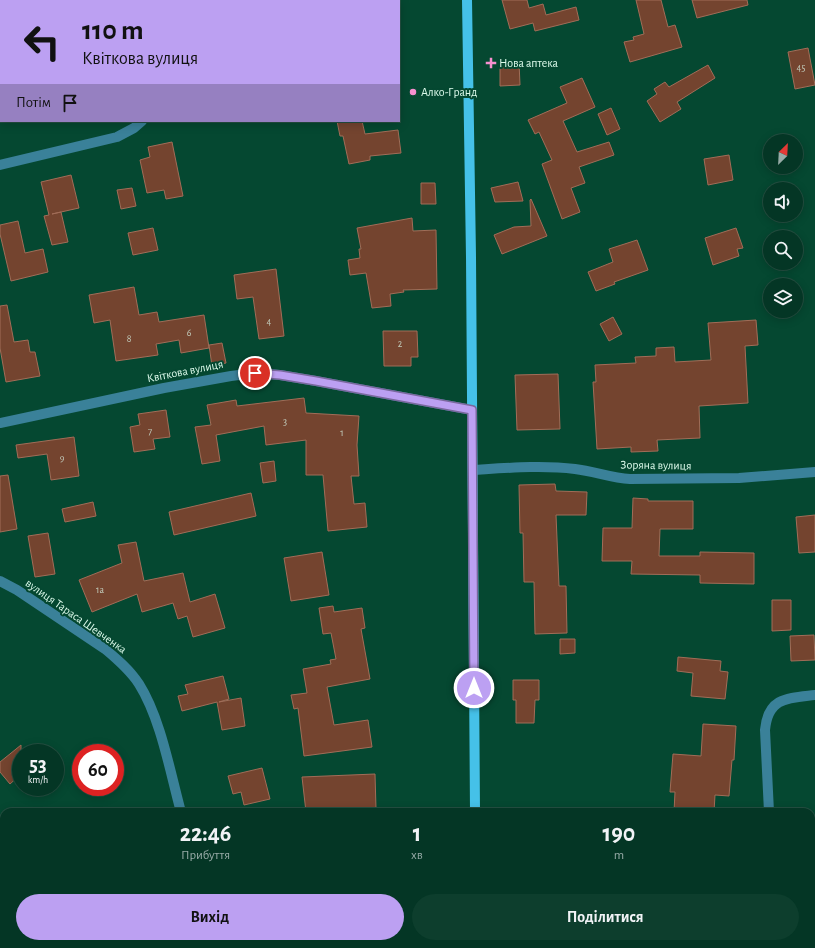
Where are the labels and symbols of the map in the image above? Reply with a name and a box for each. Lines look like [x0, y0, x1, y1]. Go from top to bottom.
place label: Нова аптека [499, 57, 558, 69]
marker: Нова аптека [486, 58, 496, 68]
house number: 45 [797, 63, 806, 73]
place label: Алко-Гранд [421, 86, 477, 98]
marker: Алко-Гранд [408, 87, 418, 97]
north arrow [763, 134, 803, 174]
house number: 4 [267, 317, 272, 327]
house number: 6 [187, 328, 192, 338]
house number: 8 [127, 334, 132, 344]
house number: 2 [398, 339, 403, 349]
pin [238, 356, 272, 390]
street label: Квіткова вулиця [146, 358, 224, 385]
house number: 3 [283, 417, 287, 427]
house number: 7 [148, 427, 152, 437]
house number: 1 [340, 428, 344, 438]
house number: 9 [60, 453, 65, 463]
street label: Зоряна вулиця [620, 458, 692, 473]
street label: вулиця Тараса Шевченка [23, 577, 129, 657]
house number: 1а [96, 585, 104, 595]
position arrow [453, 667, 495, 709]
speed limit sign: 60 [72, 744, 124, 796]

